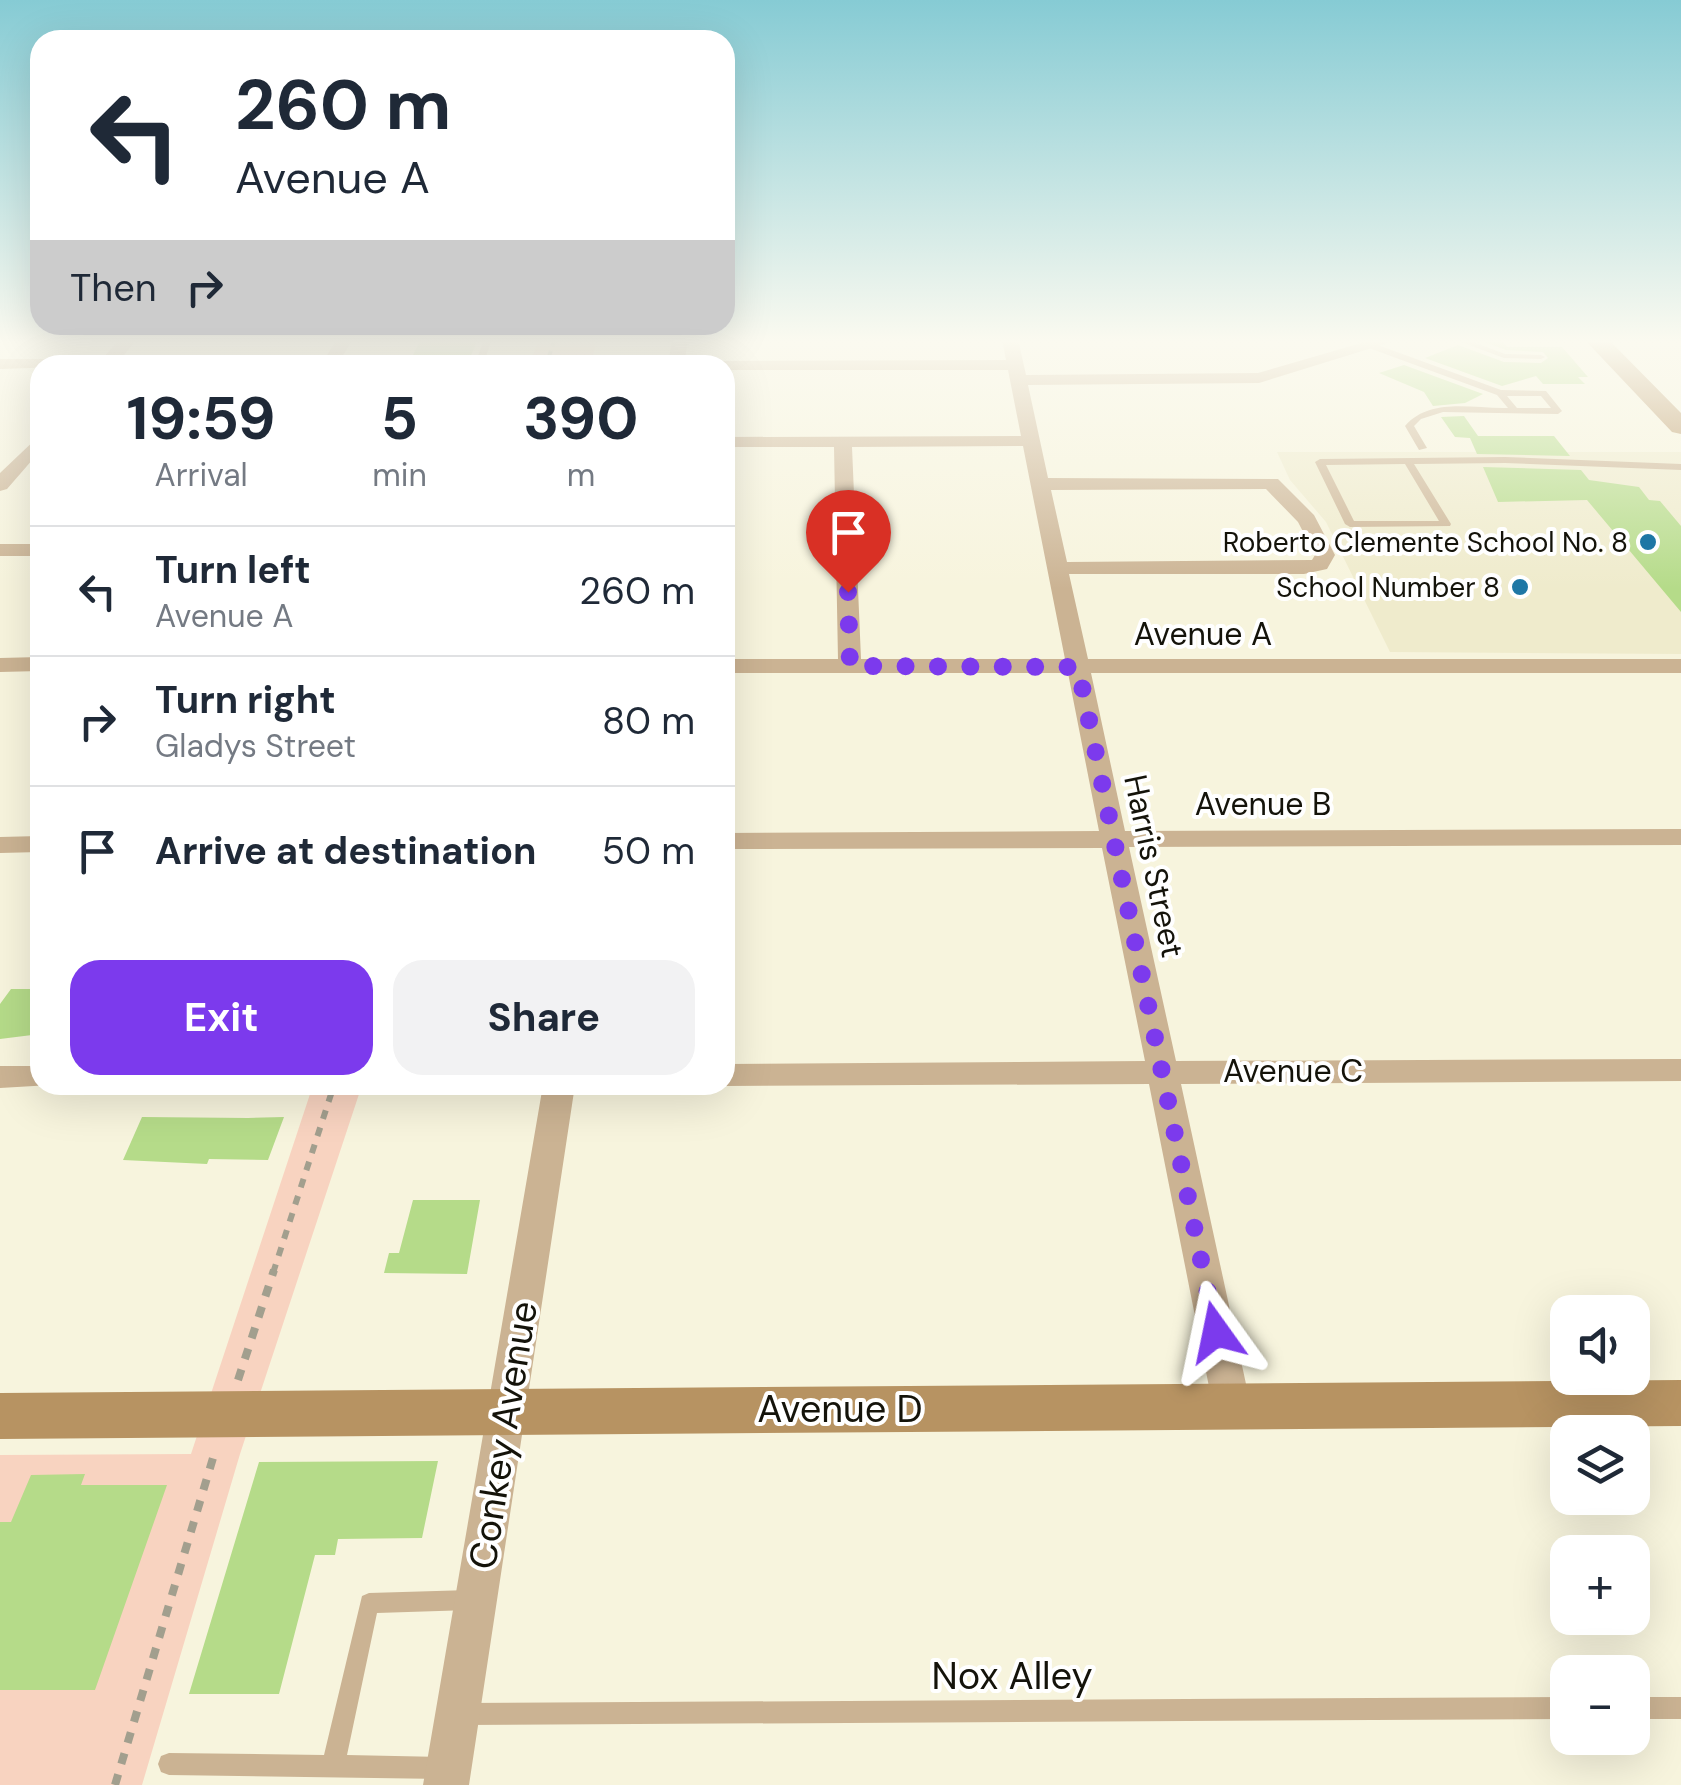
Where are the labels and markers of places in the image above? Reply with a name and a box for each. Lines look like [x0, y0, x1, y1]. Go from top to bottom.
pin [806, 490, 891, 593]
place label: Roberto Clemente School No. 8 [1223, 524, 1628, 561]
marker: Roberto Clemente School No. 8 [1637, 531, 1659, 553]
place label: School Number 8 [1276, 569, 1500, 606]
marker: School Number 8 [1509, 576, 1531, 598]

